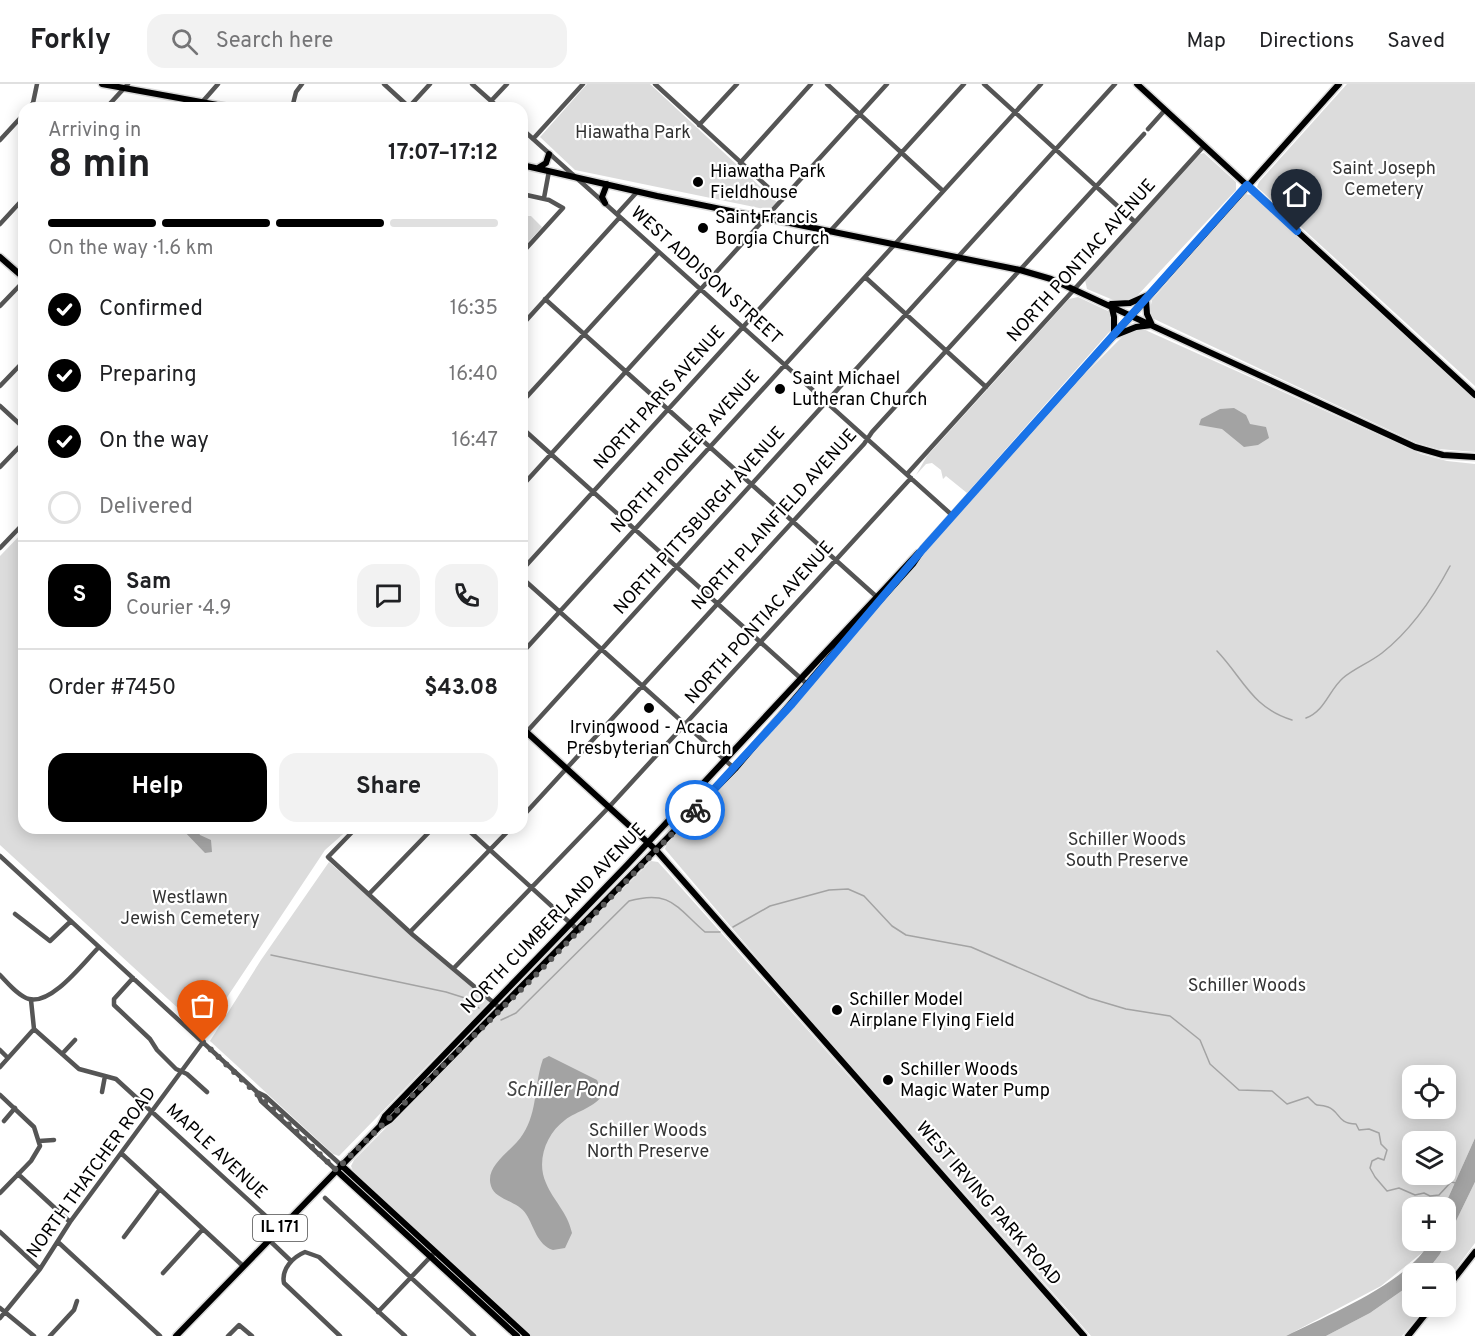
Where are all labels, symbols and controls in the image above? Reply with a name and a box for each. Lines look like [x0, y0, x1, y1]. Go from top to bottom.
search box [147, 14, 567, 68]
text: Forkly [30, 23, 111, 59]
icon: search [168, 25, 201, 58]
text: Search here [216, 28, 333, 55]
text: Map [1186, 28, 1226, 55]
text: Directions [1259, 28, 1354, 55]
text: Saved [1387, 28, 1445, 55]
text: Arriving in [48, 118, 141, 144]
park label: Hiawatha Park [575, 122, 691, 145]
text: 17:07–17:12 [388, 140, 498, 167]
text: 8 min [48, 142, 151, 191]
park label: Saint Joseph Cemetery [1332, 158, 1436, 202]
place label: Hiawatha Park Fieldhouse [710, 161, 826, 205]
pin [1271, 169, 1322, 231]
marker: Hiawatha Park Fieldhouse [691, 175, 705, 189]
street label: NORTH PONTIAC AVENUE [1003, 175, 1161, 347]
icon: home [1280, 178, 1313, 211]
street label: WEST ADDISON STREET [625, 202, 787, 350]
place label: Saint Francis Borgia Church [715, 207, 830, 251]
marker: Saint Francis Borgia Church [696, 221, 710, 235]
text: On the way · 1.6 km [48, 236, 214, 262]
icon: check [48, 293, 81, 326]
text: Confirmed [99, 296, 203, 323]
text: 16:35 [450, 296, 498, 322]
street label: NORTH PARIS AVENUE [589, 321, 731, 475]
icon: check [48, 359, 81, 392]
text: Preparing [99, 362, 197, 389]
text: 16:40 [449, 362, 498, 388]
street label: NORTH PIONEER AVENUE [606, 366, 766, 538]
place label: Saint Michael Lutheran Church [792, 368, 927, 412]
marker: Saint Michael Lutheran Church [773, 382, 787, 396]
street label: NORTH PITTSBURGH AVENUE [609, 422, 791, 620]
icon: check [48, 425, 81, 458]
street label: NORTH PLAINFIELD AVENUE [687, 425, 863, 615]
text: On the way [99, 428, 209, 455]
text: 16:47 [451, 428, 498, 454]
text: Delivered [99, 494, 193, 521]
street label: NORTH PONTIAC AVENUE [681, 537, 839, 709]
button: chat [357, 564, 420, 627]
button: phone [435, 564, 498, 627]
text: Sam [126, 569, 171, 596]
text: S [73, 582, 86, 609]
text: Courier · 4.9 [126, 596, 231, 622]
text: Order #7450 [48, 675, 176, 702]
text: $43.08 [424, 675, 498, 702]
marker: Irvingwood - Acacia Presbyterian Church [642, 701, 656, 715]
place label: Irvingwood - Acacia Presbyterian Church [566, 717, 732, 761]
button: Help [48, 753, 267, 822]
button: Share [279, 753, 498, 822]
courier [665, 780, 725, 840]
icon: bike [679, 794, 712, 827]
street label: NORTH CUMBERLAND AVENUE [457, 819, 651, 1019]
park label: Schiller Woods South Preserve [1066, 829, 1188, 873]
park label: Westlawn Jewish Cemetery [120, 887, 260, 931]
park label: Schiller Woods [1188, 975, 1306, 998]
pin [177, 980, 228, 1042]
icon: bag [186, 989, 219, 1022]
place label: Schiller Model Airplane Flying Field [849, 989, 1015, 1033]
marker: Schiller Model Airplane Flying Field [830, 1003, 844, 1017]
place label: Schiller Woods Magic Water Pump [900, 1059, 1050, 1103]
map controls [1402, 1065, 1456, 1317]
button: locate [1402, 1065, 1456, 1119]
marker: Schiller Woods Magic Water Pump [881, 1073, 895, 1087]
water label: Schiller Pond [506, 1078, 620, 1104]
street label: NORTH THATCHER ROAD [22, 1083, 162, 1263]
street label: MAPLE AVENUE [161, 1099, 271, 1205]
street label: WEST IRVING PARK ROAD [910, 1117, 1066, 1291]
park label: Schiller Woods North Preserve [587, 1120, 709, 1164]
button: layers [1402, 1131, 1456, 1185]
button: + [1402, 1197, 1456, 1251]
road number: IL 171 [253, 1215, 307, 1241]
button: − [1402, 1263, 1456, 1317]

